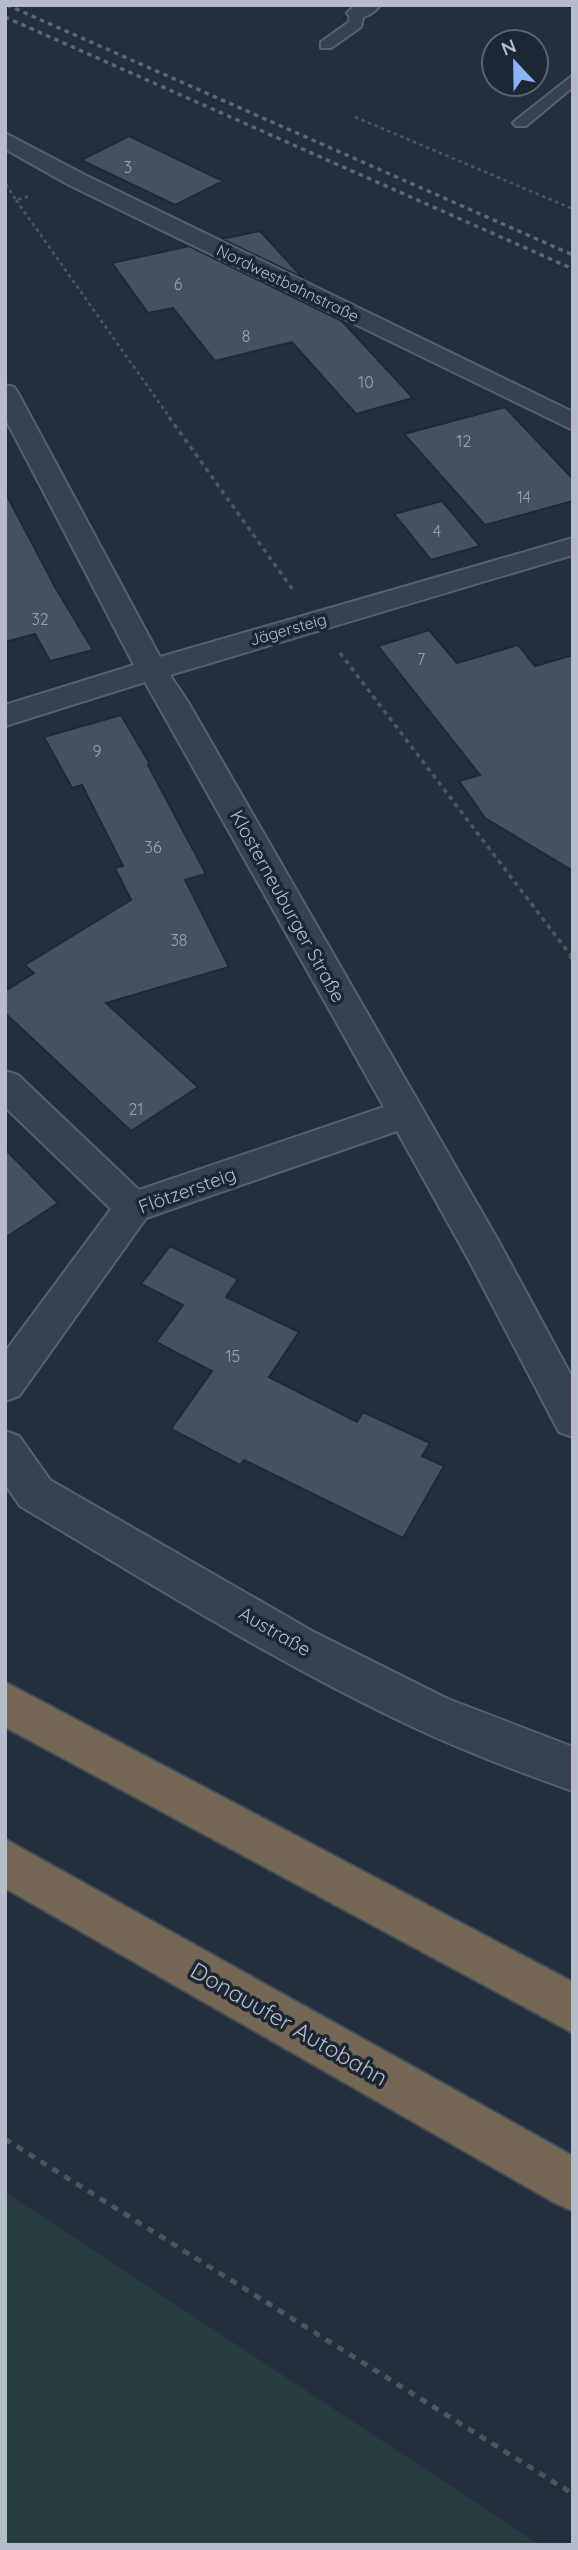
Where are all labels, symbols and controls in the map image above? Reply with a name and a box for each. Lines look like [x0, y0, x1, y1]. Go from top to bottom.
north arrow [480, 28, 550, 98]
text: N [498, 33, 520, 61]
house number: 3 [124, 157, 132, 177]
street label: Nordwestbahnstraße [214, 240, 362, 326]
house number: 6 [174, 274, 183, 294]
house number: 8 [242, 326, 250, 346]
house number: 10 [358, 372, 374, 392]
house number: 12 [457, 431, 472, 451]
house number: 14 [517, 487, 531, 507]
house number: 4 [433, 521, 441, 541]
street label: Jägersteig [247, 608, 329, 650]
house number: 32 [31, 609, 49, 629]
house number: 7 [417, 649, 425, 669]
house number: 9 [93, 741, 102, 761]
street label: Klosterneuburger Straße [225, 806, 351, 1006]
house number: 36 [145, 837, 162, 857]
house number: 38 [170, 930, 188, 950]
house number: 21 [129, 1099, 143, 1119]
street label: Flötzersteig [135, 1161, 239, 1219]
house number: 15 [226, 1346, 240, 1366]
street label: Austraße [235, 1601, 315, 1661]
street label: Donauufer Autobahn [185, 1955, 393, 2092]

